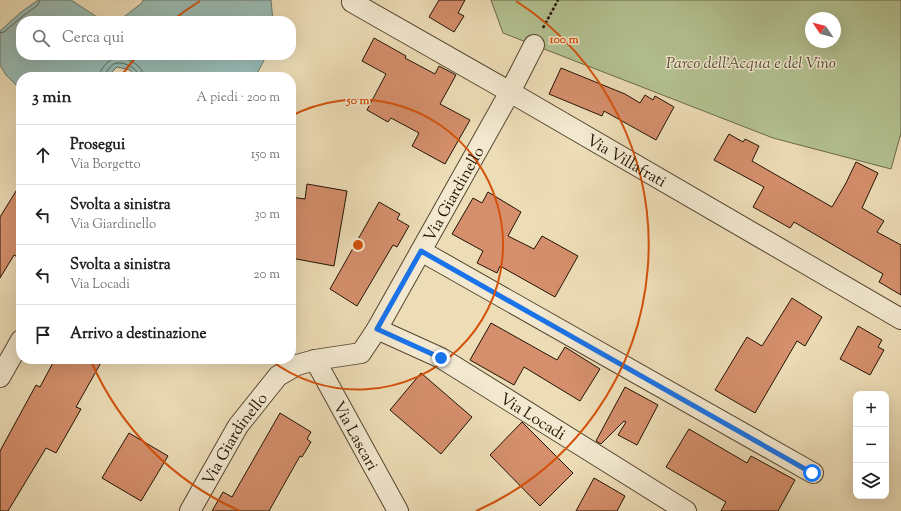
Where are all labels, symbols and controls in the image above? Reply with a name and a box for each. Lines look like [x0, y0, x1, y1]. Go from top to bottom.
north arrow [805, 12, 841, 48]
search box [16, 16, 296, 60]
icon: search [30, 27, 52, 49]
text: Cerca qui [62, 28, 124, 49]
text: 100 m [548, 31, 579, 49]
park label: Parco dell'Acqua e del Vino [666, 53, 836, 76]
text: 3 min [32, 86, 71, 110]
text: A piedi · 200 m [197, 89, 280, 107]
text: 50 m [346, 92, 370, 110]
street label: Via Villafrati [581, 130, 670, 195]
text: Prosegui [70, 135, 125, 156]
street label: Via Giardinello [419, 143, 491, 247]
icon: ahead [32, 144, 54, 166]
text: 150 m [251, 146, 280, 164]
text: Via Borgetto [70, 156, 141, 174]
text: Svolta a sinistra [70, 195, 171, 216]
icon: left [32, 204, 54, 226]
text: 30 m [254, 206, 280, 224]
text: Via Giardinello [70, 216, 156, 234]
centre of rings [351, 238, 365, 252]
text: Svolta a sinistra [70, 255, 171, 276]
icon: left [32, 264, 54, 286]
text: 20 m [254, 266, 280, 284]
text: Via Locadi [70, 276, 130, 294]
icon: arrive [32, 324, 54, 346]
text: Arrivo a destinazione [70, 324, 206, 345]
route end [432, 349, 450, 367]
street label: Via Locadi [495, 388, 570, 447]
street label: Via Giardinello [198, 389, 274, 490]
map controls [853, 391, 889, 499]
button: + [853, 391, 889, 427]
street label: Via Lascari [326, 398, 383, 476]
button: − [853, 427, 889, 463]
button: layers [853, 463, 889, 499]
route start [803, 464, 821, 482]

